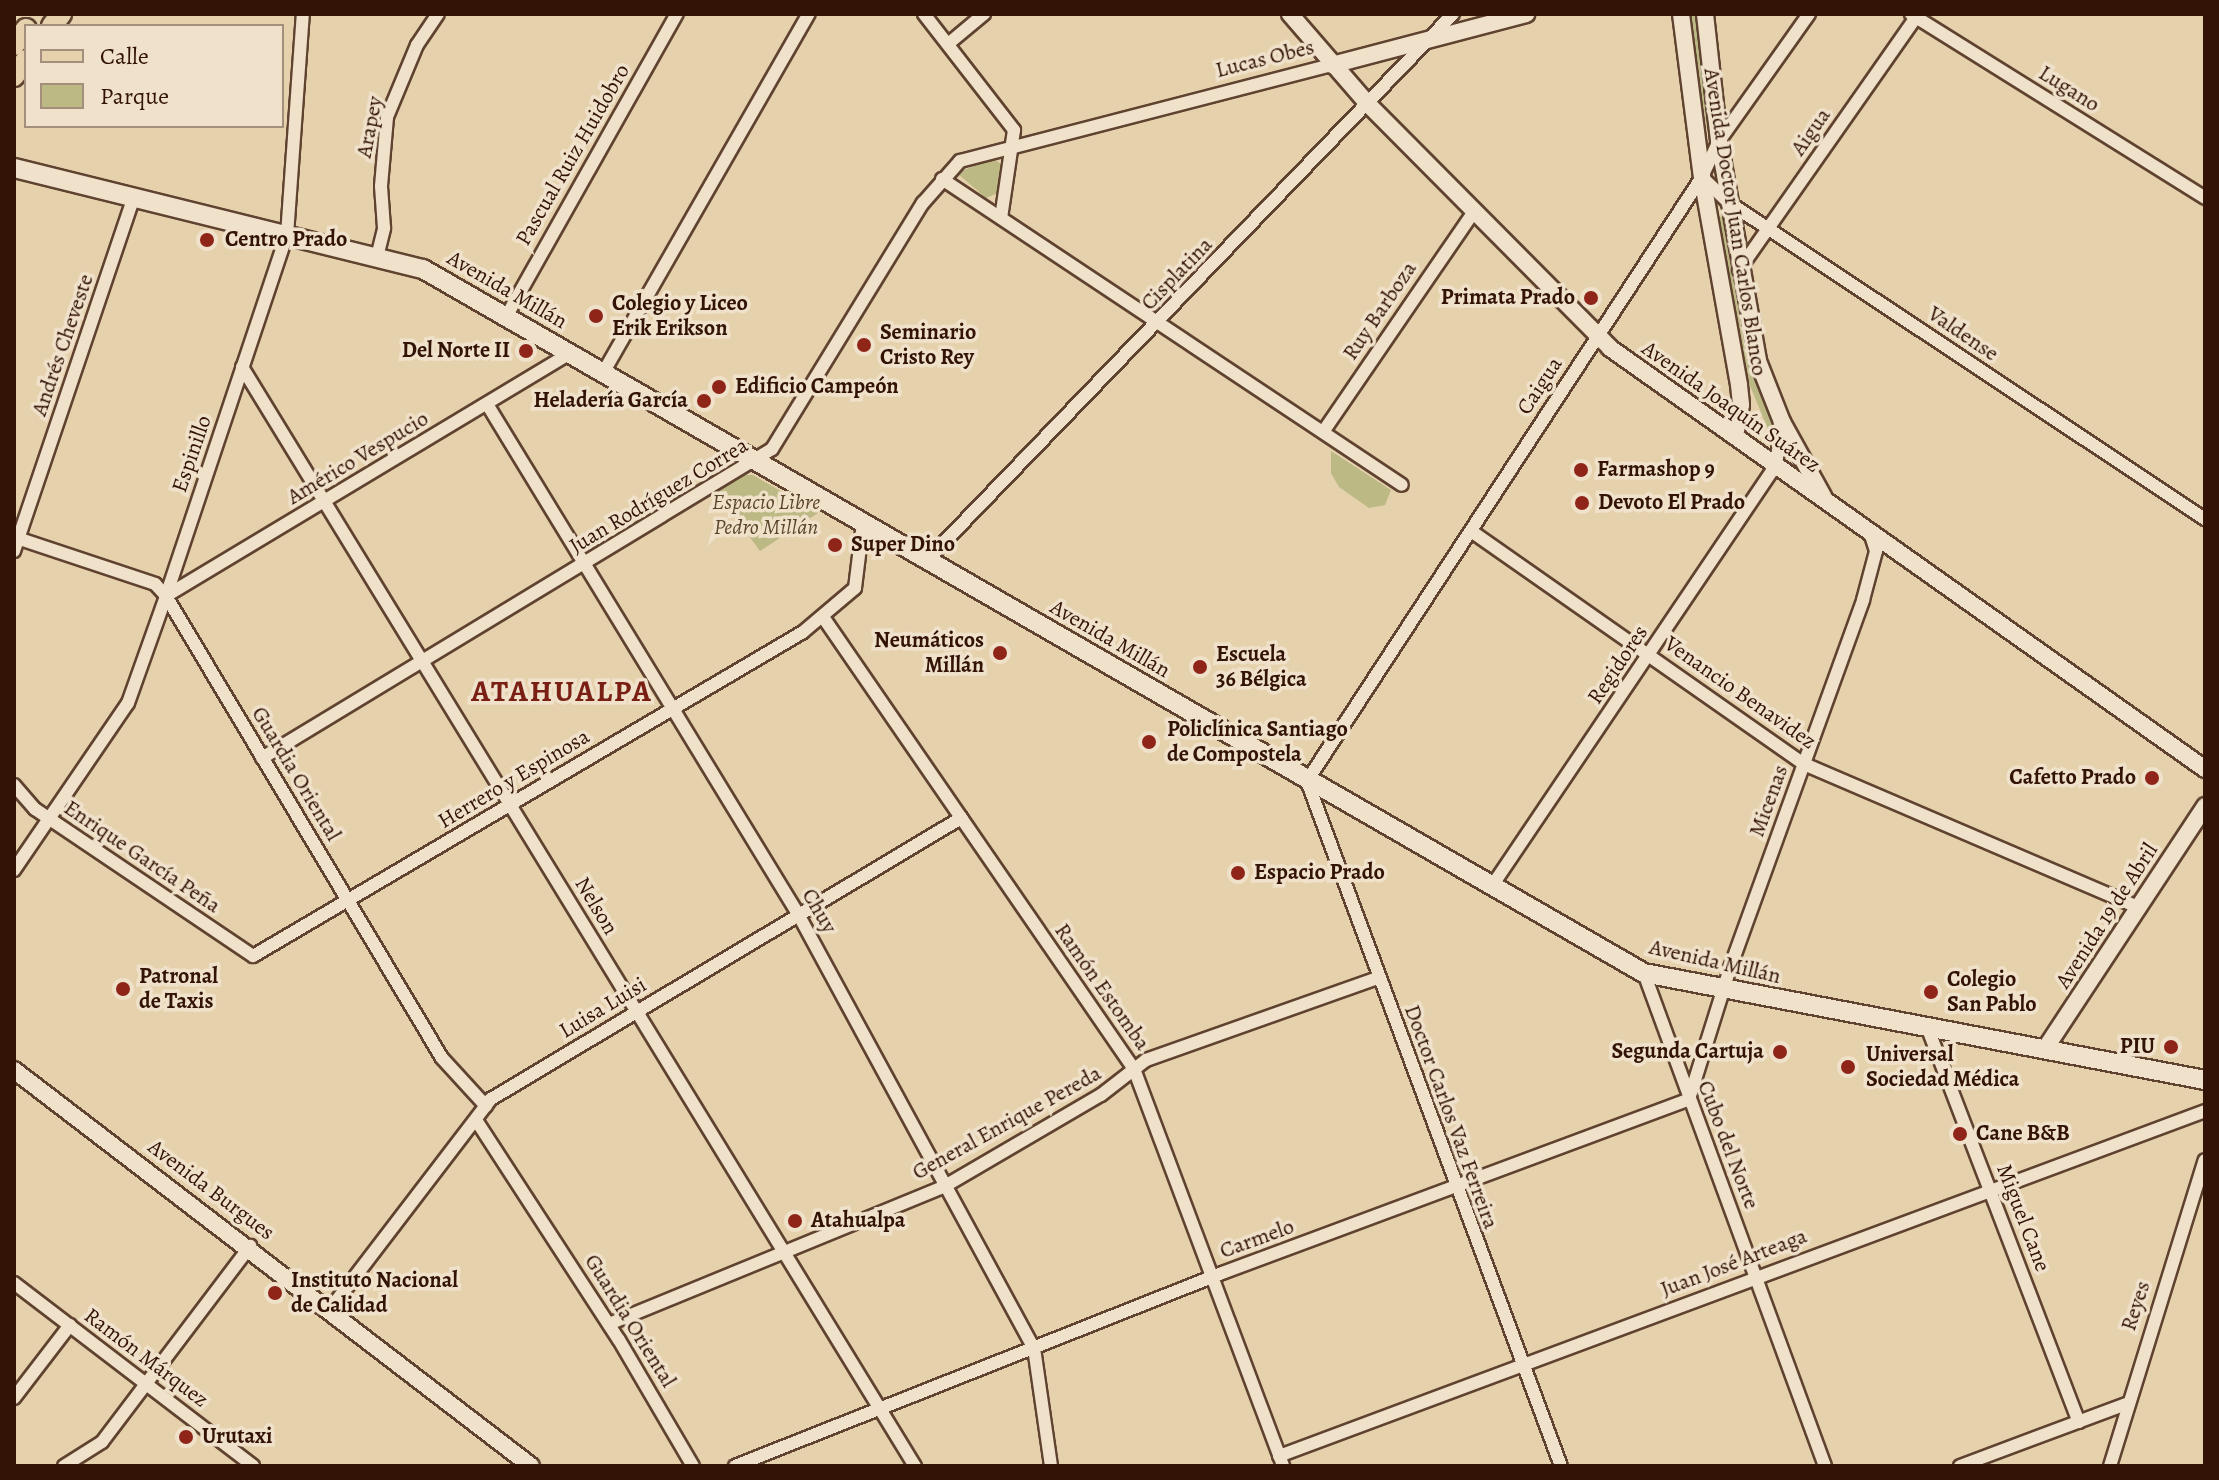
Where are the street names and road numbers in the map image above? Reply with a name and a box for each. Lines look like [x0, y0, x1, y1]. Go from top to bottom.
street label: Lucas Obes [1213, 34, 1317, 84]
street label: Pascual Ruiz Huidobro [510, 60, 636, 250]
street label: Lugano [2034, 60, 2104, 118]
street label: Avenida Doctor Juan Carlos Blanco [1698, 66, 1772, 378]
street label: Arapey [351, 94, 389, 160]
street label: Aigua [1785, 103, 1837, 161]
street label: Cisplatina [1136, 232, 1218, 316]
street label: Avenida Millán [442, 245, 572, 335]
street label: Ruy Barboza [1337, 257, 1423, 365]
street label: Andrés Cheveste [26, 271, 100, 419]
street label: Valdense [1923, 301, 2003, 367]
street label: Avenida Joaquín Suárez [1637, 335, 1825, 479]
street label: Caigua [1512, 352, 1568, 420]
street label: Américo Vespucio [283, 405, 433, 511]
street label: Espinillo [167, 412, 217, 496]
street label: Juan Rodríguez Correa [565, 432, 753, 560]
street label: Avenida Millán [1045, 594, 1175, 684]
street label: Regidores [1582, 621, 1654, 709]
street label: Venancio Benavidez [1659, 631, 1821, 755]
street label: Guardia Oriental [246, 702, 346, 846]
street label: Herrero y Espinosa [434, 723, 594, 835]
street label: Micenas [1744, 761, 1794, 841]
street label: Enrique García Peña [59, 795, 225, 919]
street label: Avenida 19 de Abril [2050, 838, 2164, 994]
street label: Nelson [569, 872, 623, 940]
street label: Chuy [796, 884, 842, 938]
street label: Ramón Estomba [1049, 919, 1155, 1055]
street label: Avenida Millán [1647, 934, 1783, 990]
street label: Luisa Luisi [555, 972, 651, 1044]
street label: Doctor Carlos Vaz Ferreira [1398, 1001, 1504, 1233]
street label: General Enrique Pereda [908, 1060, 1106, 1186]
street label: Cubo del Norte [1691, 1077, 1765, 1213]
street label: Avenida Burgues [143, 1134, 279, 1246]
street label: Miguel Cane [1990, 1160, 2056, 1276]
street label: Carmelo [1216, 1213, 1298, 1265]
street label: Juan José Arteaga [1657, 1223, 1811, 1303]
street label: Guardia Oriental [579, 1250, 681, 1392]
street label: Reyes [2116, 1278, 2156, 1334]
street label: Ramón Márquez [79, 1303, 213, 1413]

